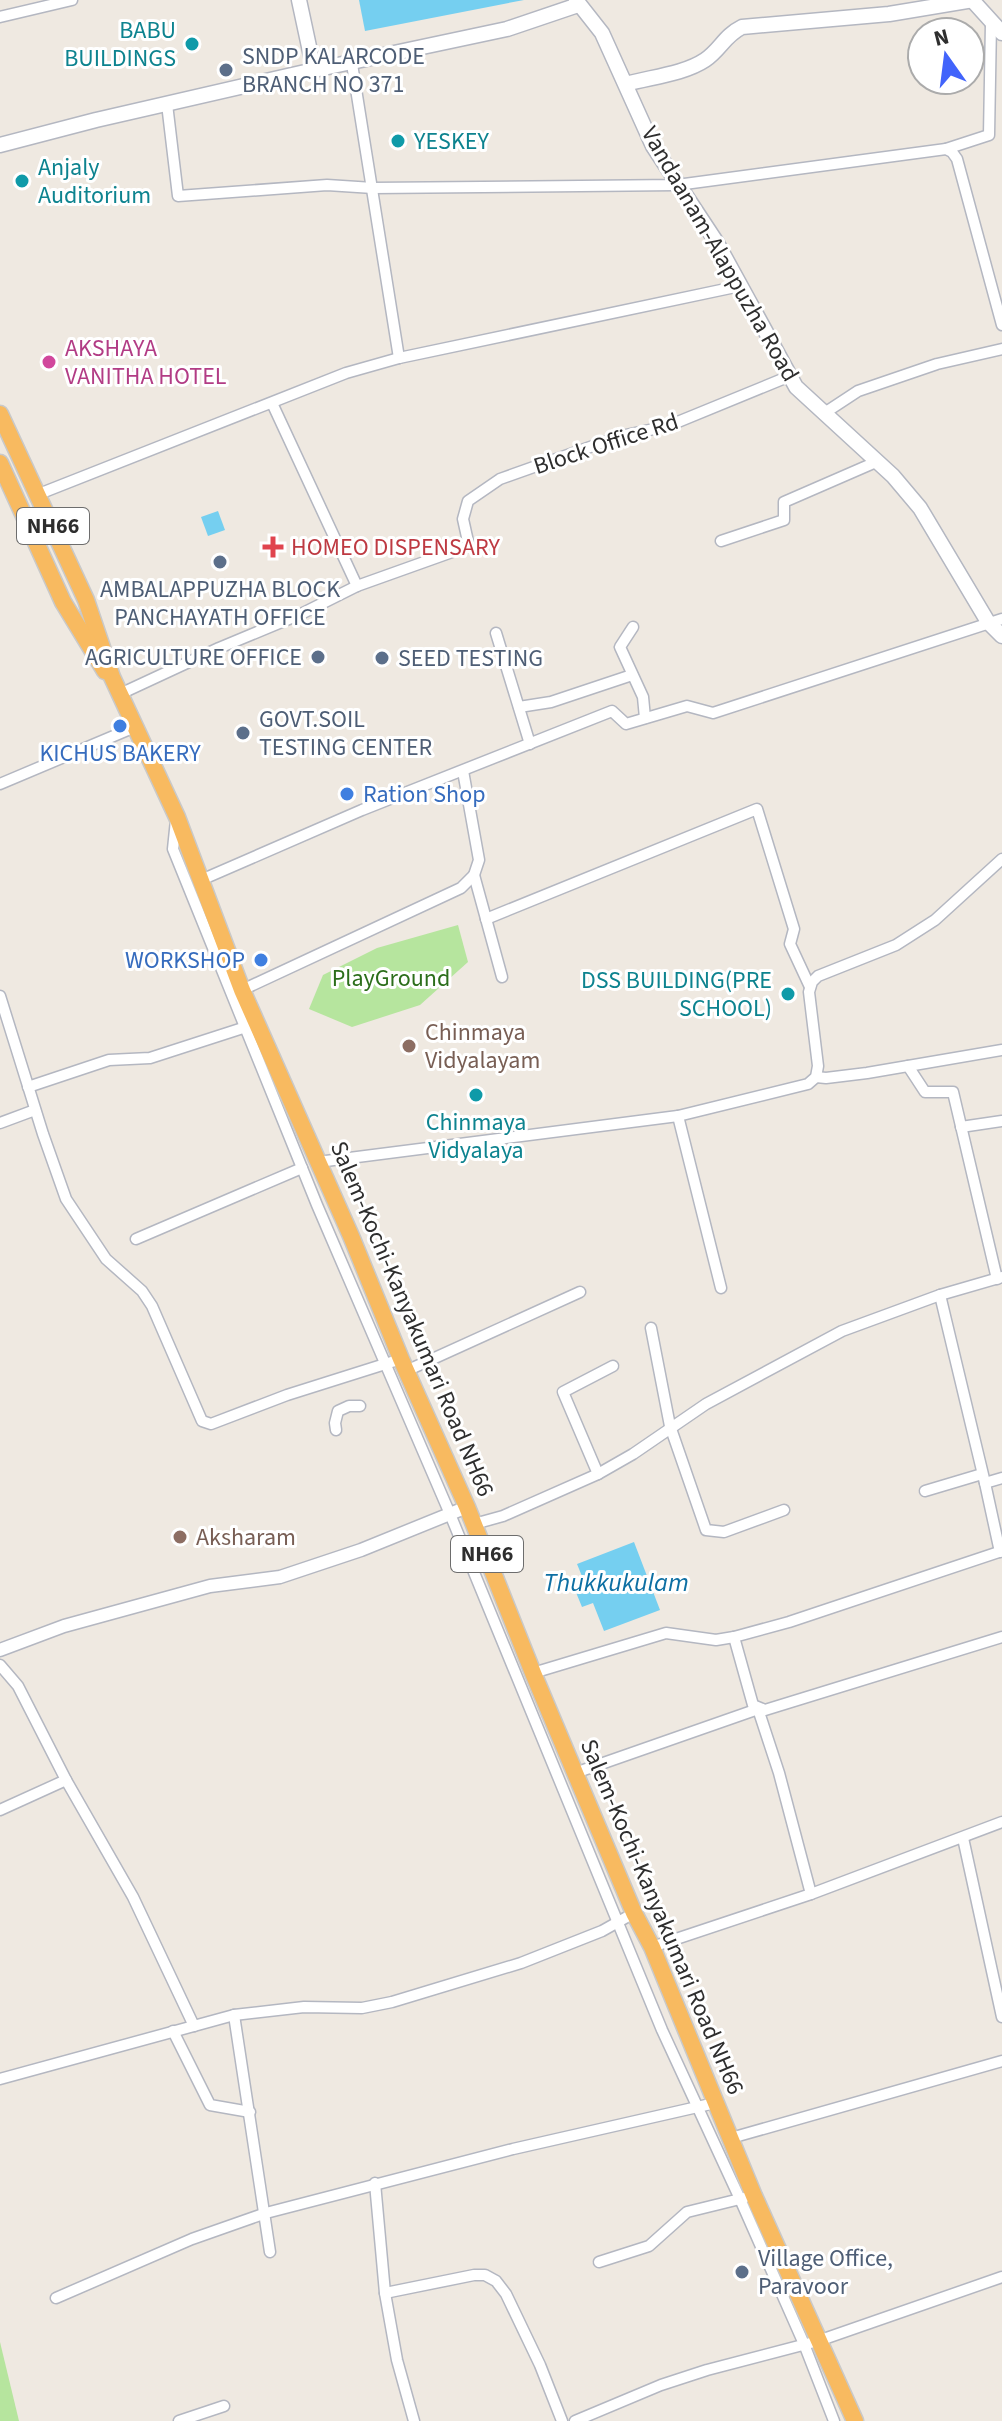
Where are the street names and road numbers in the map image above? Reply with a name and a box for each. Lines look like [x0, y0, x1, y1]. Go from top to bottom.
street label: Vandaanam-Alappuzha Road [632, 120, 808, 388]
street label: Block Office Rd [529, 404, 683, 484]
road number: NH66 [17, 508, 89, 544]
street label: Salem-Kochi-Kanyakumari Road NH66 [321, 1136, 503, 1502]
road number: NH66 [451, 1536, 523, 1572]
street label: Salem-Kochi-Kanyakumari Road NH66 [571, 1734, 753, 2100]

